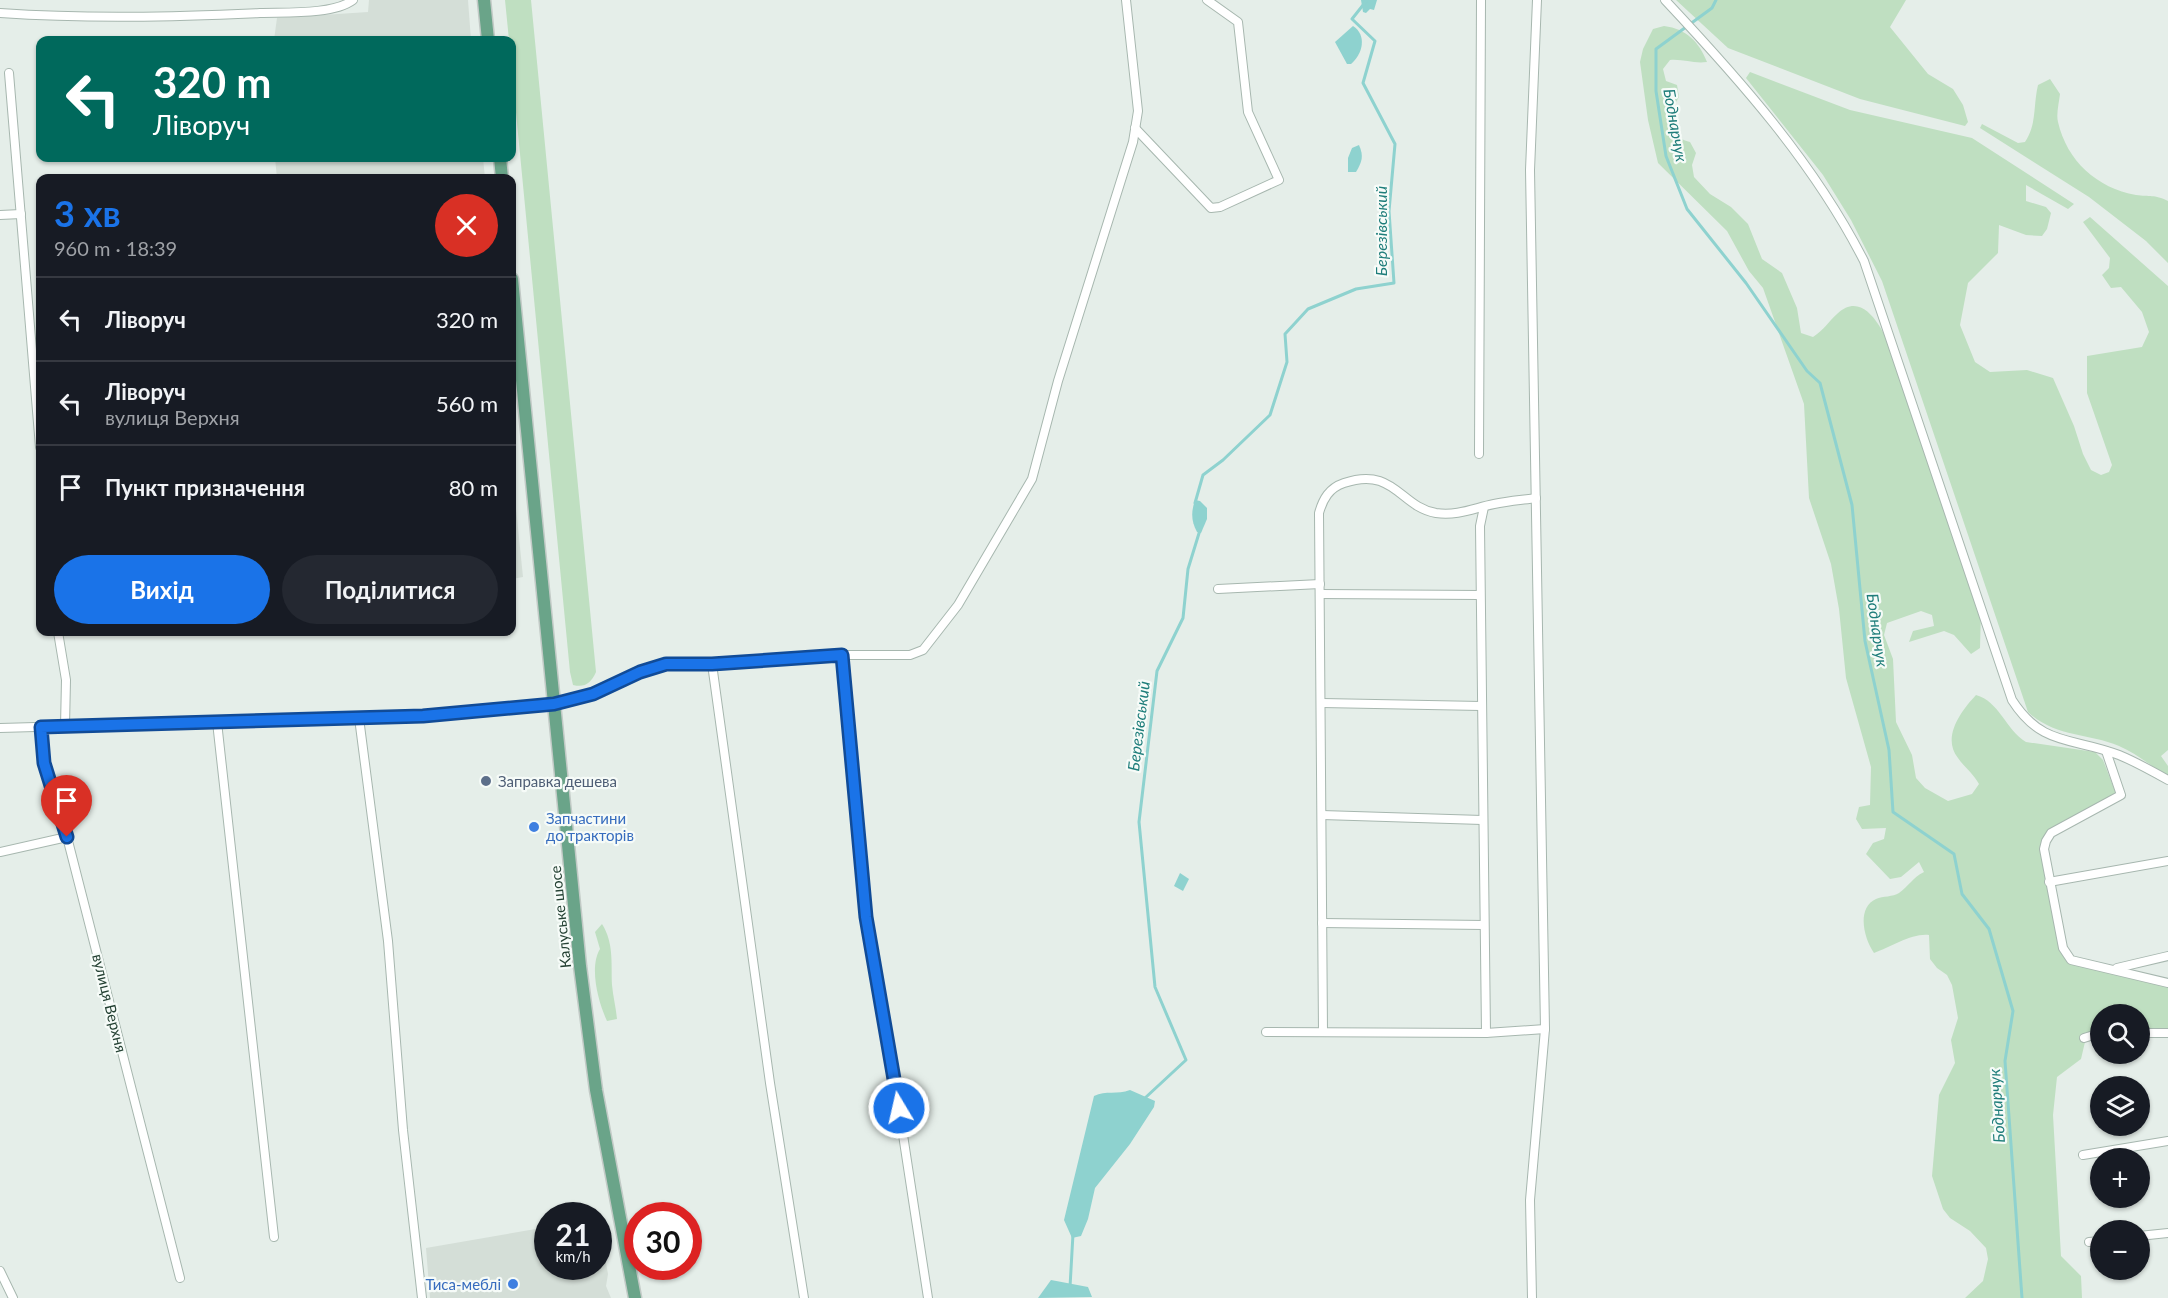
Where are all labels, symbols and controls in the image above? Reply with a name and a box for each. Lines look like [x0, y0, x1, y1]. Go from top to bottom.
text: 320 m [153, 57, 271, 107]
icon: left [54, 60, 132, 138]
water label: Боднарчук [1660, 87, 1692, 163]
text: Ліворуч [153, 108, 250, 141]
water label: Березівський [1371, 186, 1390, 276]
text: 3 хв [54, 191, 121, 235]
button: close [435, 194, 498, 257]
text: 960 m · 18:39 [54, 236, 177, 260]
icon: left [54, 303, 87, 336]
text: Ліворуч [105, 306, 186, 333]
text: 320 m [436, 306, 498, 333]
text: Ліворуч [105, 378, 186, 405]
icon: left [54, 387, 87, 420]
text: 560 m [436, 390, 498, 417]
text: вулиця Верхня [105, 405, 240, 429]
icon: arrive [54, 471, 87, 504]
text: Пункт призначення [105, 474, 305, 501]
text: 80 m [449, 474, 498, 501]
button: Вихід [54, 555, 270, 624]
button: Поділитися [282, 555, 498, 624]
water label: Боднарчук [1863, 592, 1893, 668]
water label: Березівський [1123, 680, 1153, 772]
place label: Заправка дешева [498, 772, 617, 790]
marker: Заправка дешева [479, 774, 493, 788]
pin [41, 775, 92, 837]
icon: arrive [50, 784, 83, 817]
place label: Запчастини до тракторів [546, 809, 634, 844]
marker: Запчастини до тракторів [527, 820, 541, 834]
street label: Калуське шосе [546, 865, 574, 969]
street label: вулиця Верхня [89, 952, 131, 1054]
map controls [2090, 1004, 2150, 1280]
button: search [2090, 1004, 2150, 1064]
water label: Боднарчук [1984, 1068, 2008, 1144]
position arrow [867, 1076, 931, 1140]
button: layers [2090, 1076, 2150, 1136]
button: + [2090, 1148, 2150, 1208]
speed limit sign: 30 [624, 1202, 702, 1280]
text: 21 [556, 1216, 590, 1252]
button: − [2090, 1220, 2150, 1280]
text: km/h [555, 1247, 591, 1265]
place label: Тиса-меблі [426, 1275, 501, 1293]
marker: Тиса-меблі [506, 1277, 520, 1291]

